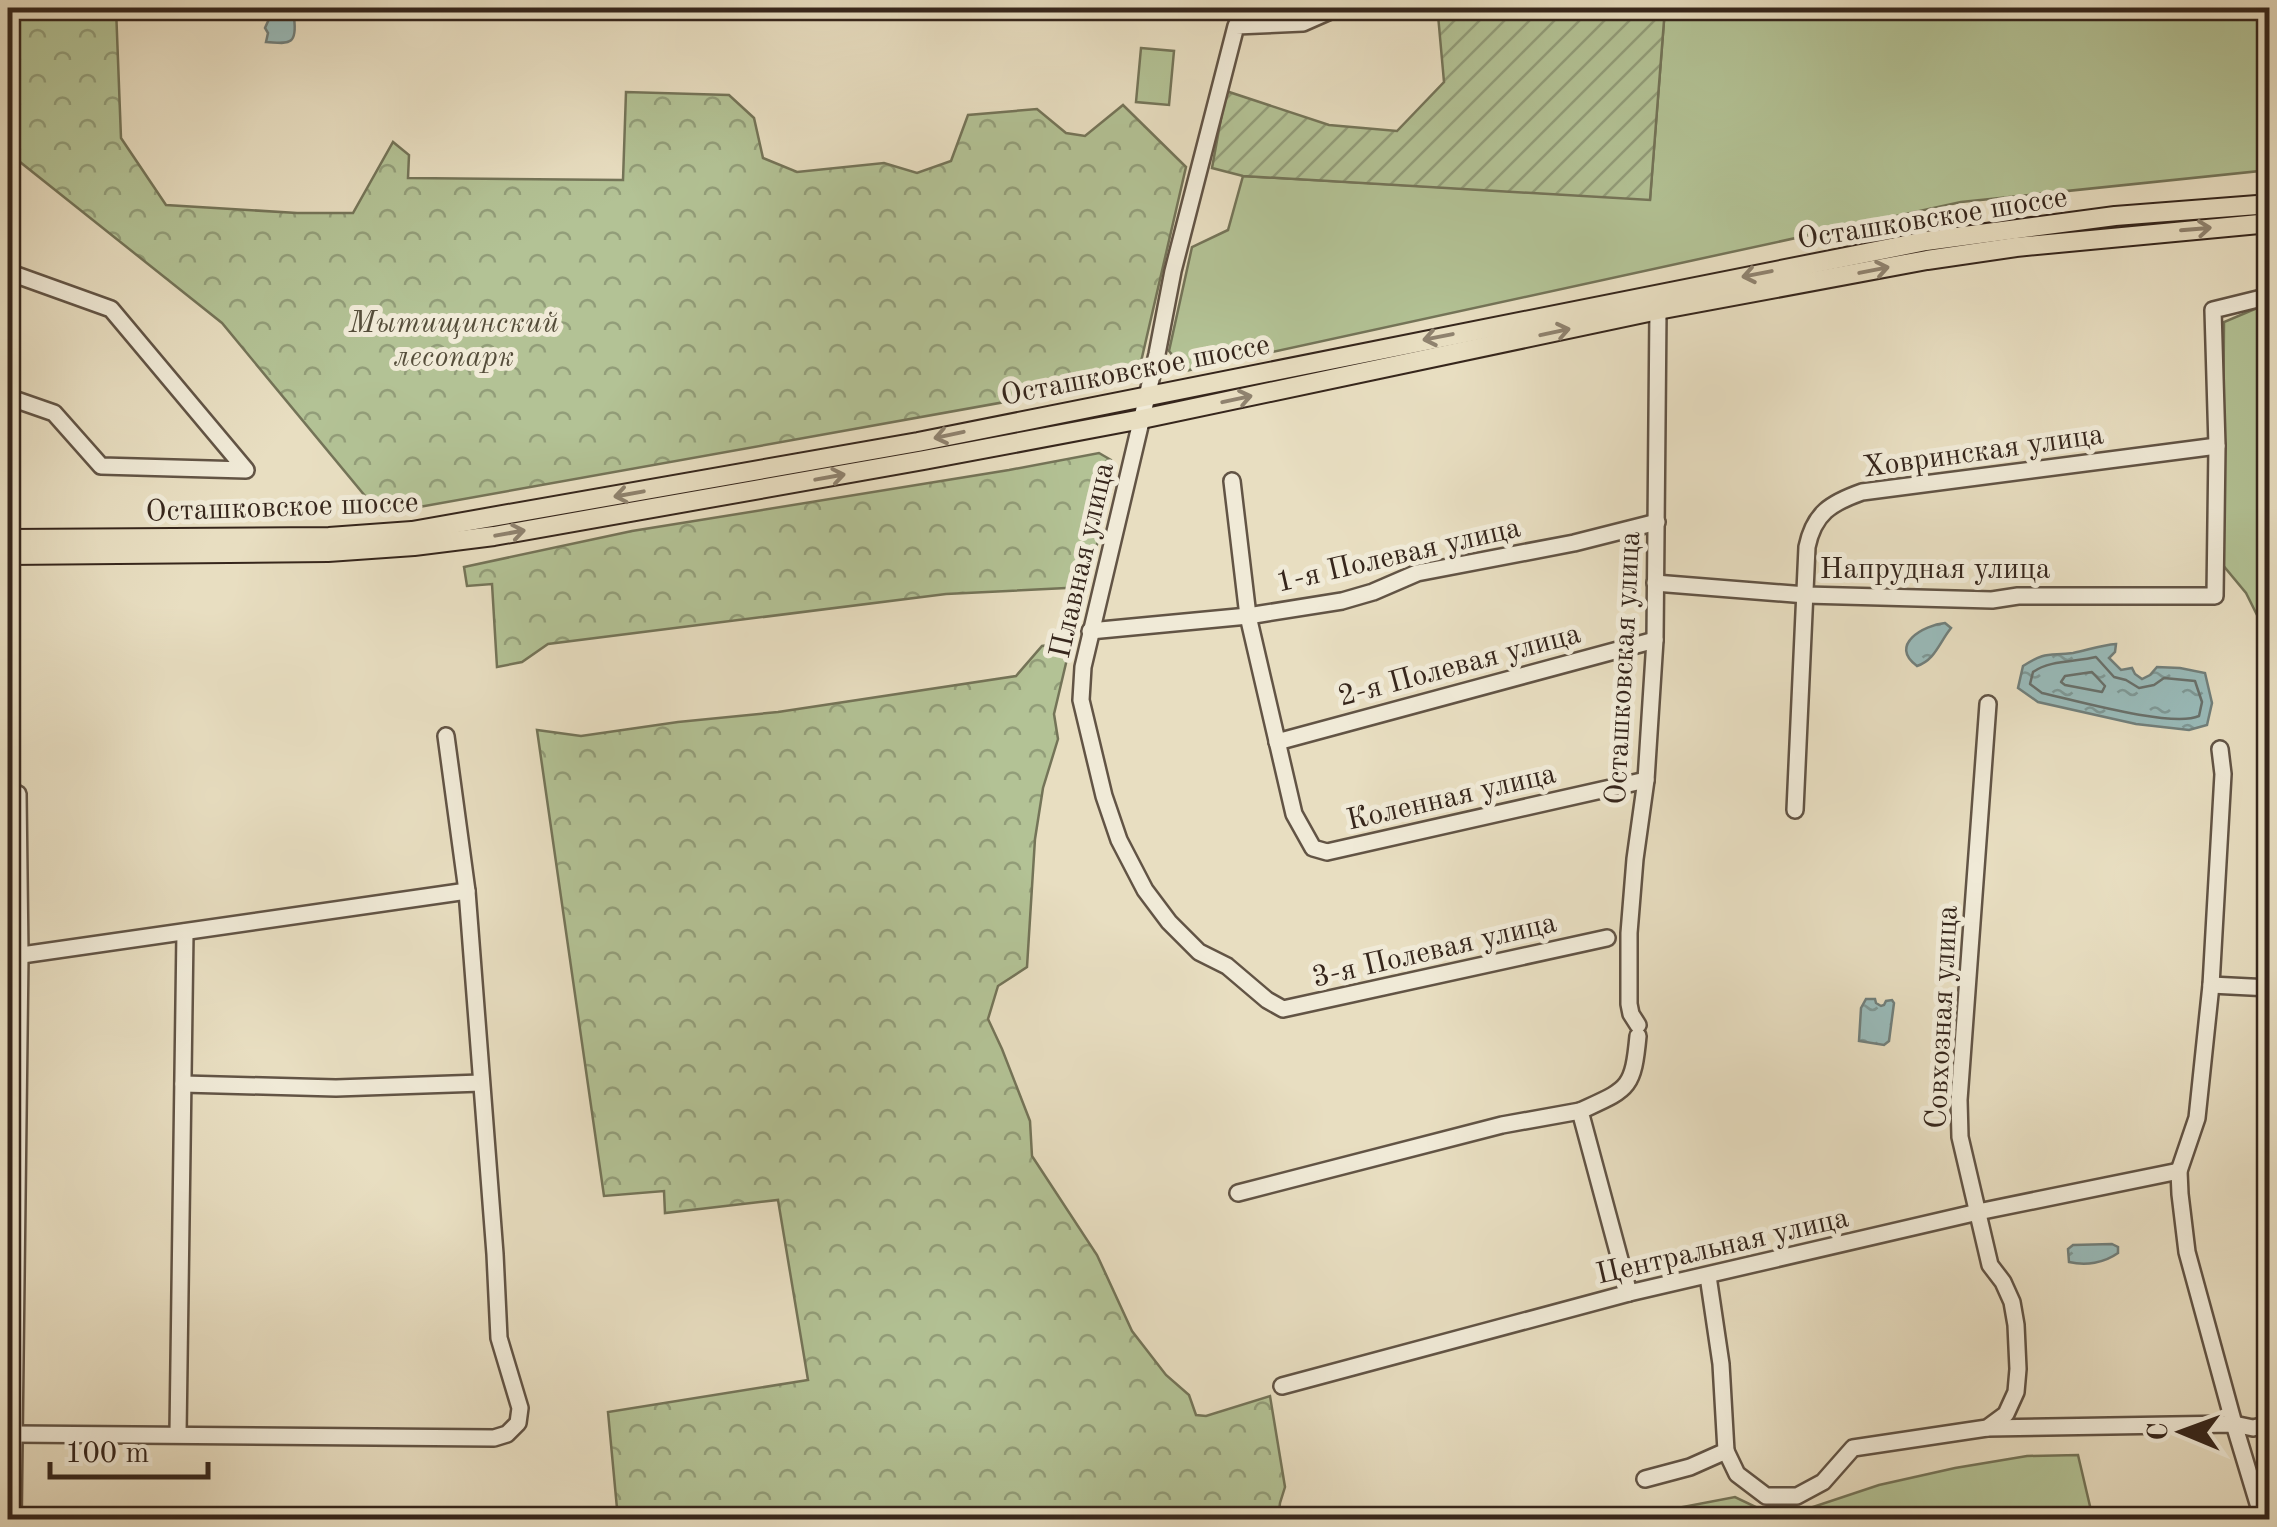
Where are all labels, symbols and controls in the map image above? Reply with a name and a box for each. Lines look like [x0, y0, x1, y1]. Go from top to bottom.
street label: Осташковское шоссе [1795, 183, 2070, 255]
one-way arrow [2180, 220, 2212, 239]
one-way arrow [1857, 260, 1890, 279]
one-way arrow [1741, 265, 1774, 284]
park label: Мытищинский лесопарк [348, 309, 559, 373]
one-way arrow [1538, 321, 1570, 340]
one-way arrow [1423, 328, 1455, 347]
street label: Осташковское шоссе [998, 330, 1272, 412]
one-way arrow [1220, 388, 1252, 407]
street label: Ховринская улица [1861, 420, 2106, 484]
one-way arrow [933, 427, 965, 446]
street label: Плавная улица [1046, 459, 1120, 661]
one-way arrow [813, 467, 846, 486]
one-way arrow [613, 485, 646, 504]
street label: Осташковское шоссе [145, 488, 419, 528]
street label: 1-я Полевая улица [1273, 513, 1524, 599]
one-way arrow [493, 523, 526, 542]
street label: Осташковская улица [1602, 530, 1646, 806]
street label: Напрудная улица [1820, 555, 2051, 585]
street label: 2-я Полевая улица [1335, 619, 1584, 713]
street label: Коленная улица [1344, 759, 1559, 837]
street label: Совхозная улица [1922, 904, 1964, 1130]
street label: 3-я Полевая улица [1309, 908, 1560, 994]
street label: Центральная улица [1593, 1203, 1852, 1291]
north arrow [2132, 1382, 2232, 1482]
scale bar [50, 1417, 208, 1479]
text: С [2145, 1422, 2174, 1441]
text: 100 m [65, 1439, 149, 1469]

